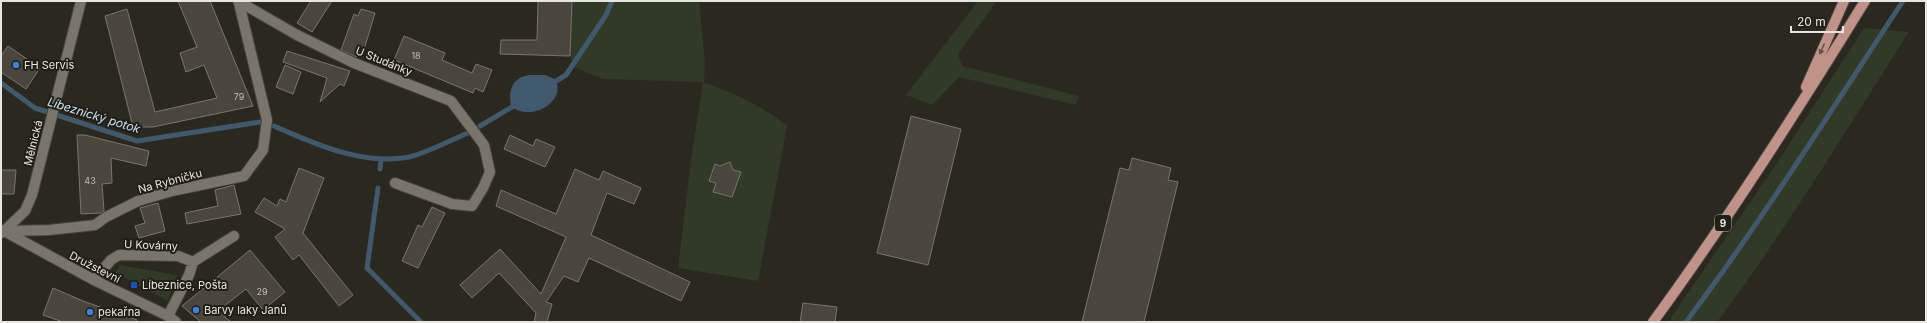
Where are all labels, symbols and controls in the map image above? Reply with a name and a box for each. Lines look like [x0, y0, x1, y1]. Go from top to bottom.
scale bar [1791, 8, 1843, 34]
text: 20 m [1797, 14, 1826, 29]
street label: U Studánky [354, 43, 414, 79]
one-way arrow [1819, 44, 1825, 55]
house number: 18 [411, 50, 421, 61]
place label: FH Servis [24, 58, 74, 72]
marker: FH Servis [11, 60, 21, 70]
house number: 79 [234, 91, 245, 102]
water label: Líbeznický potok [46, 94, 143, 136]
street label: Mělnická [21, 119, 45, 167]
street label: Na Rybníčku [137, 166, 203, 196]
house number: 43 [84, 175, 96, 186]
road number: 9 [1715, 215, 1731, 231]
street label: U Kovárny [124, 237, 178, 253]
street label: Družstevní [67, 248, 123, 286]
place label: Líbeznice, Pošta [142, 278, 227, 292]
marker: Líbeznice, Pošta [129, 280, 139, 290]
house number: 29 [256, 286, 268, 297]
place label: Barvy laky Janů [204, 303, 287, 317]
place label: pekařna [98, 305, 140, 319]
marker: Barvy laky Janů [191, 305, 201, 315]
marker: pekařna [85, 307, 95, 317]

